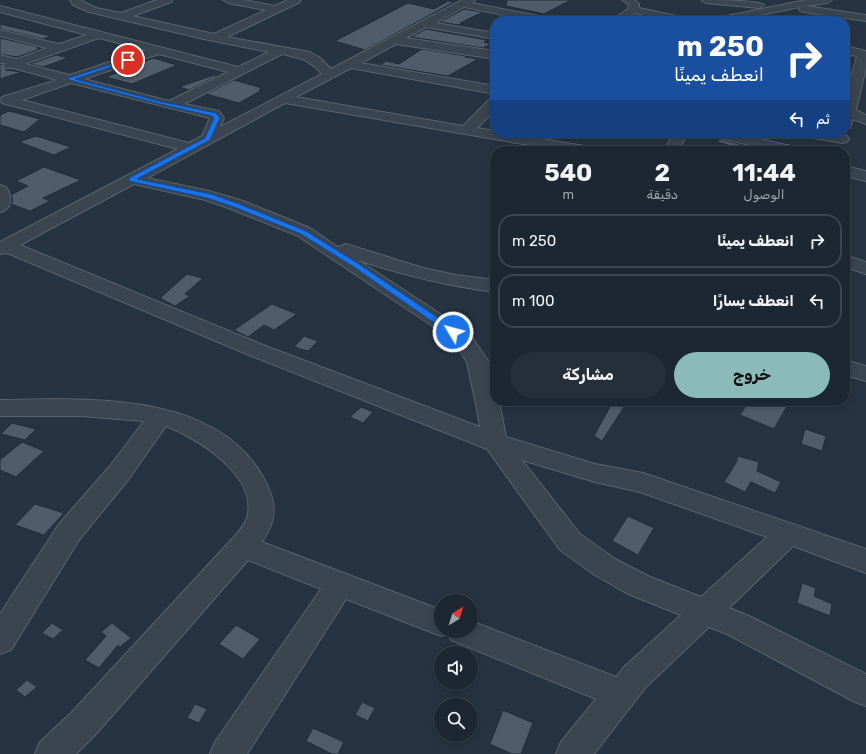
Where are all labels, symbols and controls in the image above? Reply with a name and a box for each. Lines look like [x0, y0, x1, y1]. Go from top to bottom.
text: 250 m [677, 30, 764, 63]
icon: right [778, 32, 830, 84]
pin [111, 43, 145, 77]
icon: arrive [117, 49, 139, 71]
text: انعطف يمينًا [674, 64, 764, 86]
icon: left [786, 108, 808, 130]
text: ثم [816, 110, 830, 128]
text: 540 [544, 159, 592, 187]
text: 2 [654, 159, 670, 187]
text: 11:44 [732, 159, 796, 187]
text: m [563, 187, 574, 202]
text: دقيقة [647, 187, 678, 202]
text: الوصول [744, 187, 784, 202]
icon: right [806, 230, 828, 252]
text: 250 m [512, 232, 556, 250]
text: انعطف يمينًا [717, 232, 794, 250]
icon: left [806, 290, 828, 312]
text: 100 m [512, 292, 555, 310]
text: انعطف يسارًا [713, 292, 794, 310]
position arrow [432, 311, 474, 353]
button: مشاركة [510, 352, 666, 398]
button: خروج [674, 352, 830, 398]
north arrow [434, 594, 478, 638]
map controls [434, 594, 478, 742]
button: sound [434, 646, 478, 690]
button: search [434, 698, 478, 742]

